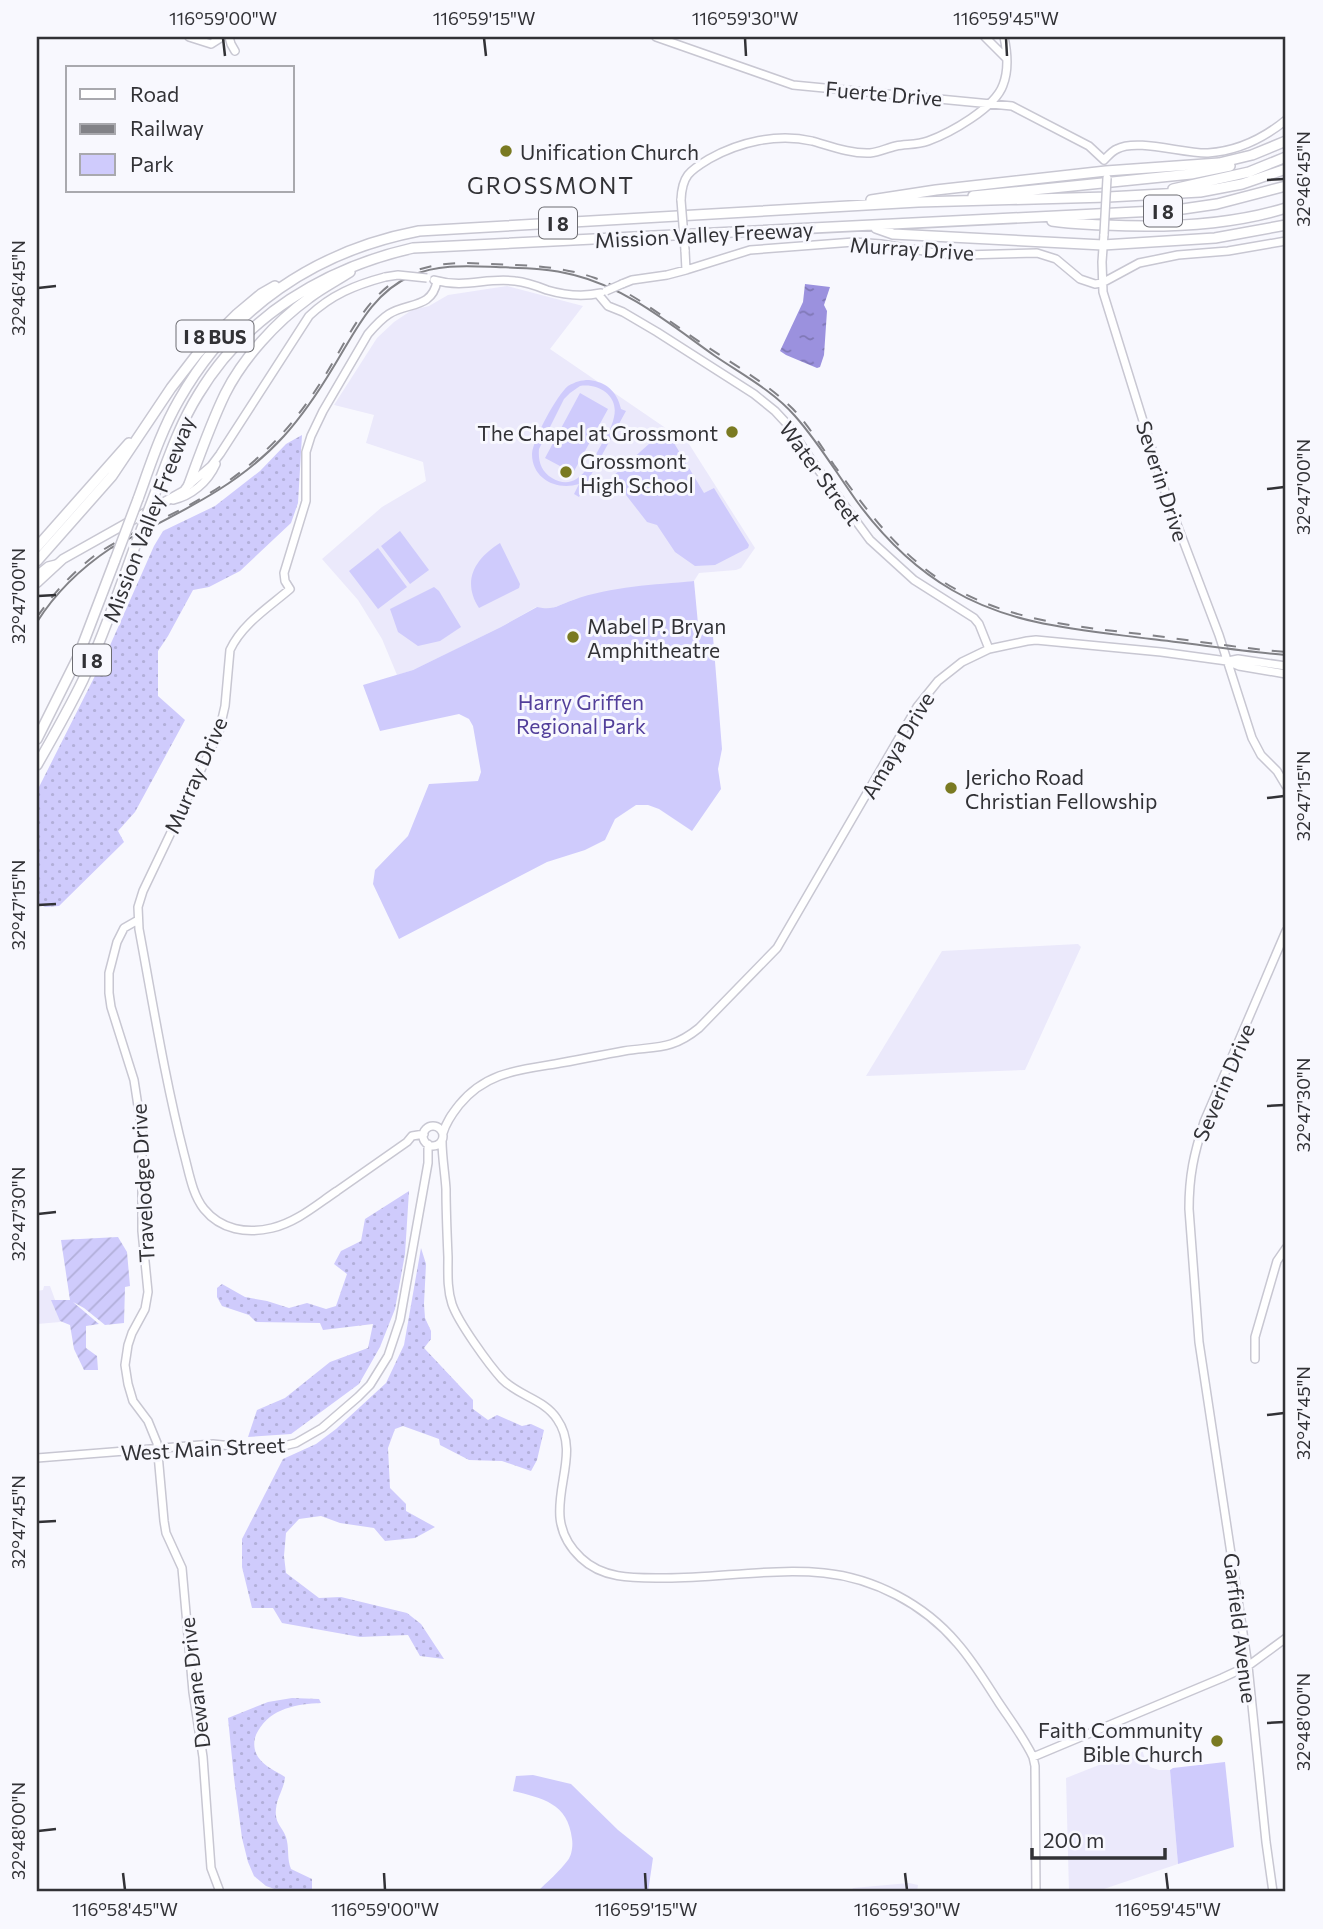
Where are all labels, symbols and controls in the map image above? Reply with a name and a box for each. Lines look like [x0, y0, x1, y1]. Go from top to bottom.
text: 116°59'00"W [169, 7, 277, 29]
text: 116°59'15"W [433, 7, 535, 29]
text: 116°59'30"W [692, 7, 798, 29]
text: 116°59'45"W [953, 7, 1059, 29]
legend [66, 66, 294, 192]
street label: Fuerte Drive [825, 75, 943, 111]
text: Road [130, 81, 179, 106]
text: Railway [130, 115, 204, 140]
text: 32°46'45"N [1292, 131, 1314, 227]
place label: Unification Church [520, 139, 699, 164]
marker: Unification Church [498, 143, 514, 159]
text: Park [130, 151, 174, 176]
district label: GROSSMONT [467, 171, 635, 199]
road number: I 8 [1144, 196, 1182, 226]
road number: I 8 [539, 208, 577, 238]
street label: Mission Valley Freeway [594, 216, 814, 252]
street label: Murray Drive [849, 231, 975, 265]
text: 32°46'45"N [7, 240, 29, 336]
road number: I 8 BUS [176, 320, 254, 352]
street label: Mission Valley Freeway [97, 412, 199, 626]
street label: Water Street [775, 416, 867, 530]
street label: Severin Drive [1132, 418, 1194, 544]
place label: The Chapel at Grossmont [477, 420, 718, 445]
marker: The Chapel at Grossmont [724, 424, 740, 440]
text: 32°47'00"N [1292, 439, 1314, 535]
place label: Grossmont High School [580, 448, 694, 497]
marker: Grossmont High School [558, 464, 574, 480]
text: 32°47'00"N [7, 548, 29, 644]
place label: Mabel P. Bryan Amphitheatre [587, 613, 726, 662]
marker: Mabel P. Bryan Amphitheatre [565, 629, 581, 645]
road number: I 8 [73, 645, 111, 676]
street label: Amaya Drive [855, 687, 939, 803]
park label: Harry Griffen Regional Park [516, 689, 646, 738]
street label: Murray Drive [158, 713, 232, 837]
text: 32°47'15"N [1292, 751, 1314, 841]
place label: Jericho Road Christian Fellowship [965, 764, 1157, 813]
marker: Jericho Road Christian Fellowship [943, 780, 959, 796]
text: 32°47'15"N [7, 860, 29, 950]
street label: Severin Drive [1187, 1019, 1259, 1145]
text: 32°47'30"N [1292, 1058, 1314, 1152]
street label: Travelodge Drive [125, 1103, 159, 1263]
text: 32°47'30"N [7, 1167, 29, 1261]
text: 32°47'45"N [1292, 1366, 1314, 1460]
street label: West Main Street [120, 1431, 286, 1465]
text: 32°47'45"N [7, 1475, 29, 1569]
street label: Garfield Avenue [1219, 1552, 1263, 1704]
street label: Dewane Drive [174, 1616, 214, 1750]
text: 32°48'00"N [1292, 1673, 1314, 1771]
place label: Faith Community Bible Church [1038, 1717, 1203, 1766]
marker: Faith Community Bible Church [1209, 1733, 1225, 1749]
text: 32°48'00"N [7, 1782, 29, 1880]
scale bar [1032, 1817, 1166, 1861]
text: 200 m [1043, 1827, 1104, 1852]
text: 116°58'45"W [72, 1898, 178, 1920]
text: 116°59'00"W [331, 1898, 439, 1920]
text: 116°59'15"W [595, 1898, 697, 1920]
text: 116°59'30"W [854, 1898, 960, 1920]
text: 116°59'45"W [1115, 1898, 1221, 1920]

